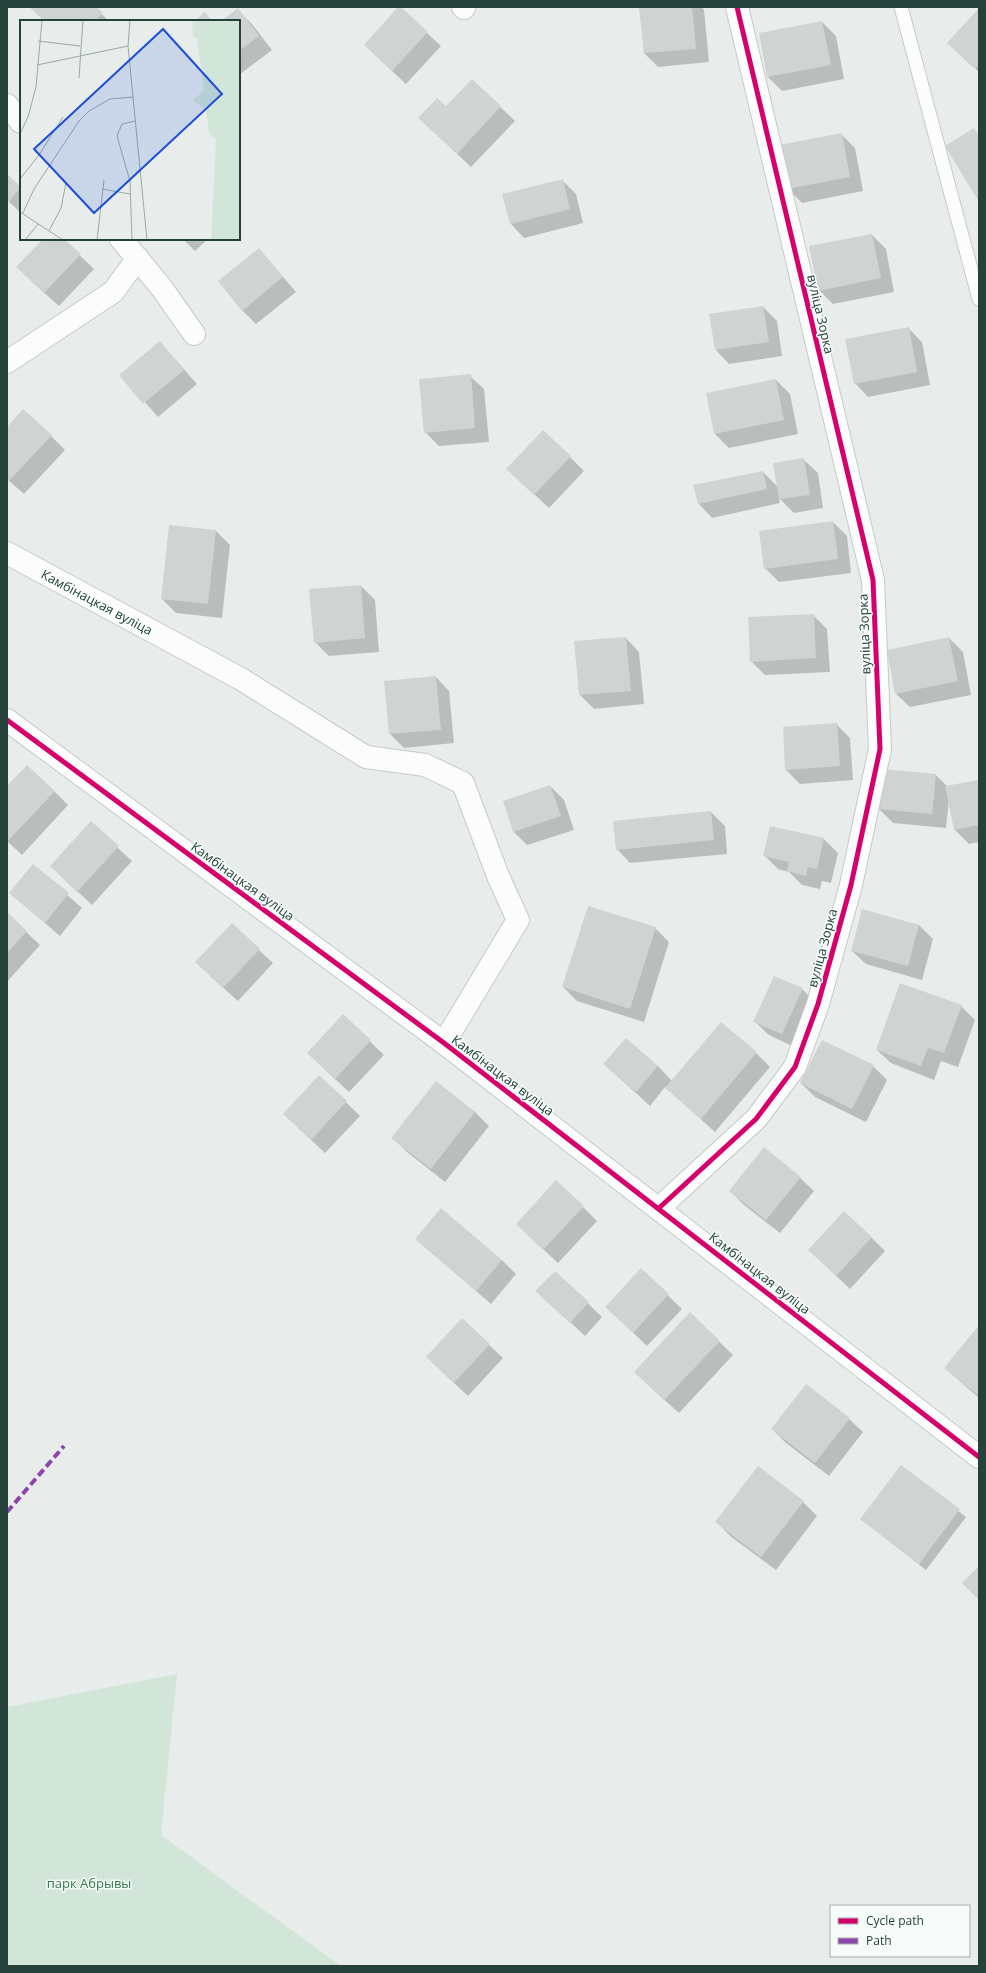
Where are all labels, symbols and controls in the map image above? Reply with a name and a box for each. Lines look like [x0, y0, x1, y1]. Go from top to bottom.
inset map [20, 20, 240, 240]
street label: вуліца Зорка [803, 273, 839, 355]
street label: Камбінацкая вуліца [38, 565, 156, 639]
street label: вуліца Зорка [854, 593, 874, 675]
street label: Камбінацкая вуліца [188, 837, 298, 925]
street label: вуліца Зорка [803, 907, 841, 989]
street label: Камбінацкая вуліца [448, 1031, 558, 1119]
street label: Камбінацкая вуліца [706, 1228, 814, 1318]
park label: парк Абрывы [47, 1874, 131, 1892]
legend [830, 1905, 970, 1957]
text: Cycle path [866, 1912, 924, 1929]
text: Path [866, 1932, 892, 1949]

